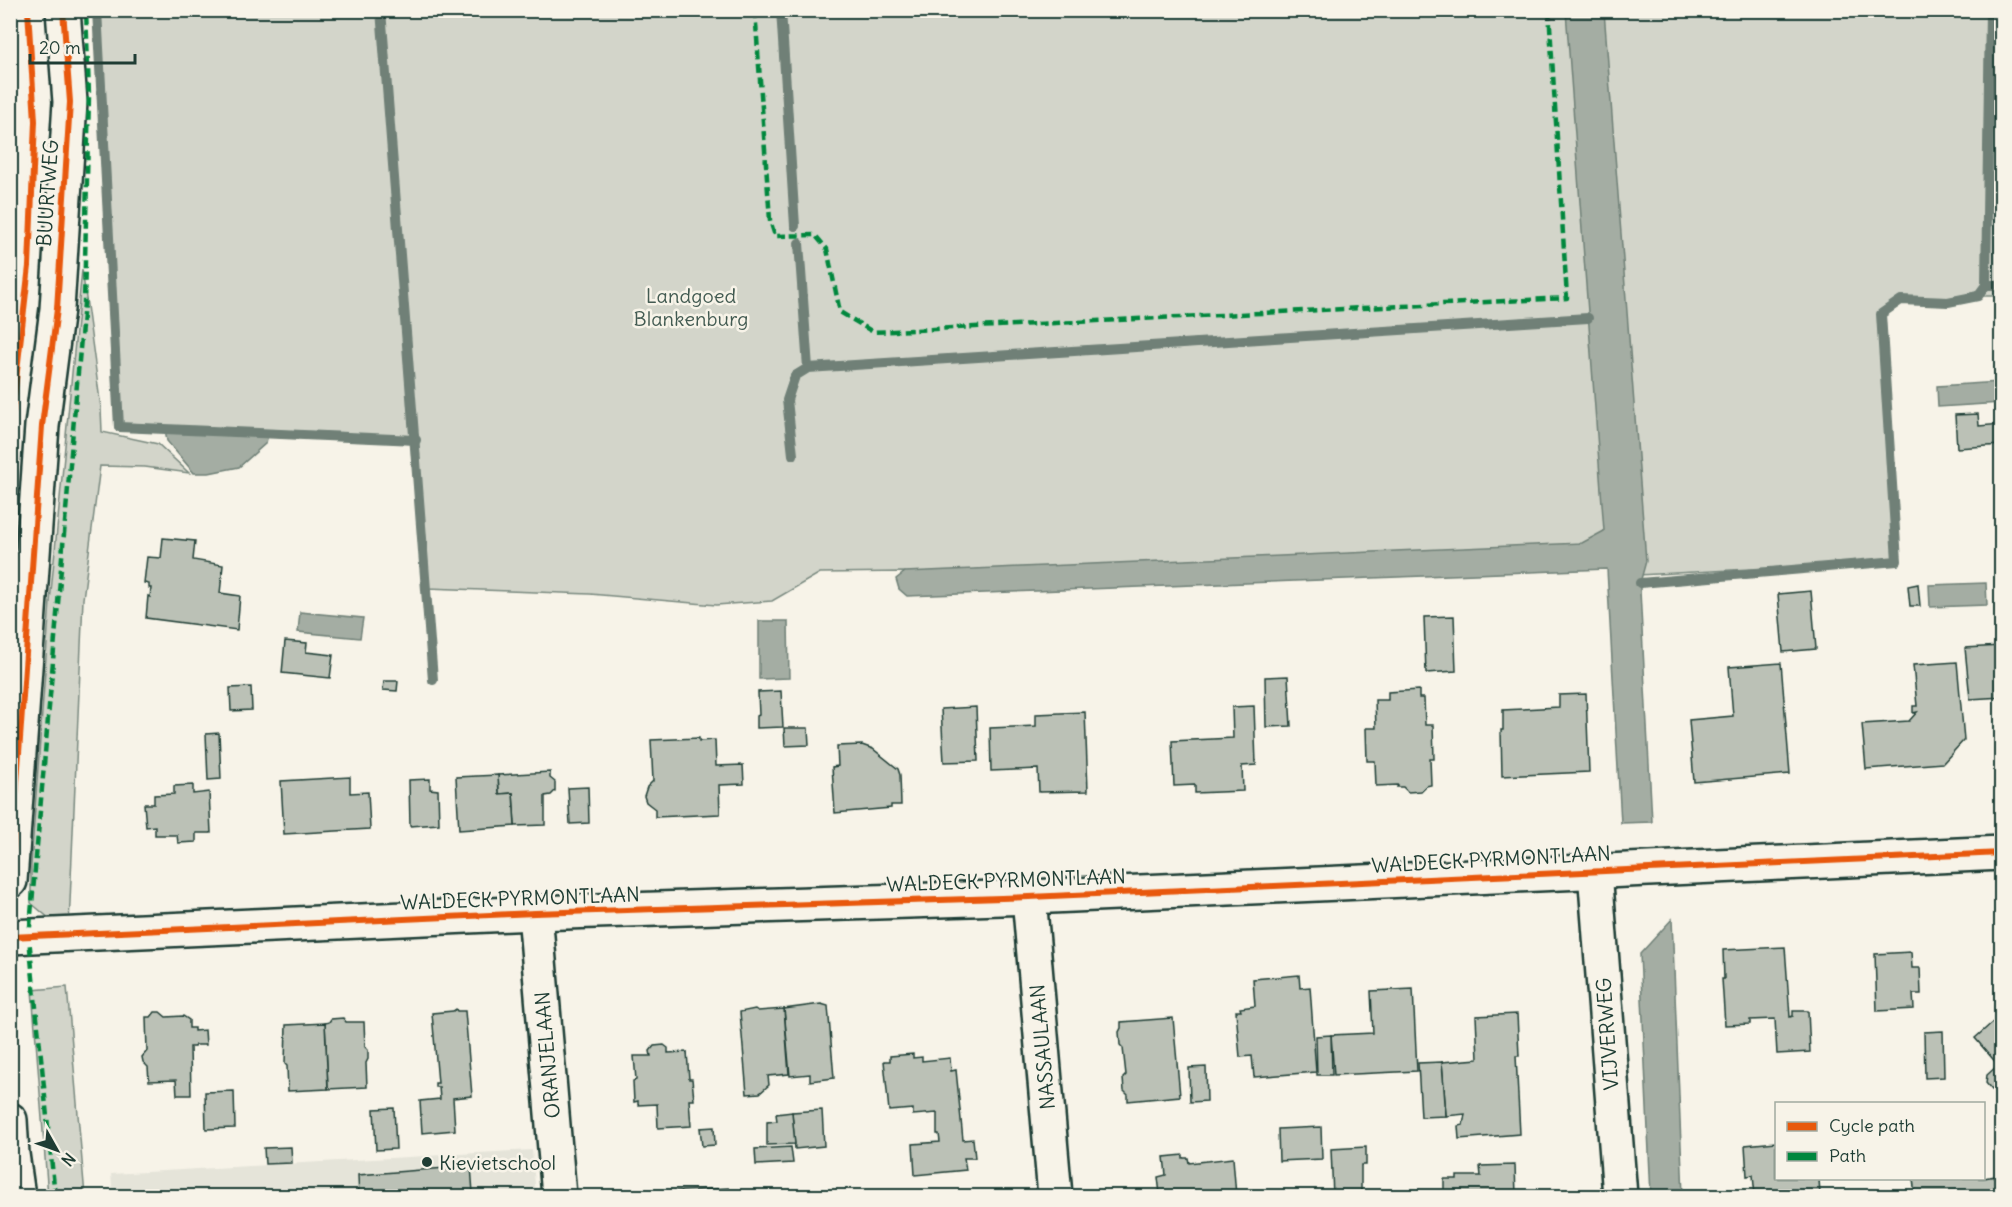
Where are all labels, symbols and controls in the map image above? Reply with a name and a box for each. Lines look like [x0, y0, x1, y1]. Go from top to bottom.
scale bar [30, 27, 135, 65]
text: 20 m [39, 36, 81, 59]
street label: BUURTWEG [31, 139, 63, 247]
park label: Landgoed Blankenburg [634, 283, 748, 331]
street label: WALDECK PYRMONTLAAN [1371, 840, 1611, 878]
street label: WALDECK PYRMONTLAAN [886, 863, 1126, 897]
street label: WALDECK PYRMONTLAAN [400, 881, 640, 915]
street label: VIJVERWEG [1591, 977, 1623, 1091]
street label: NASSAULAAN [1024, 983, 1060, 1111]
street label: ORANJELAAN [529, 991, 565, 1119]
legend [1775, 1102, 1985, 1180]
text: Cycle path [1829, 1114, 1915, 1137]
north arrow [27, 1120, 87, 1180]
text: Path [1829, 1144, 1866, 1167]
text: N [57, 1149, 80, 1170]
place label: Kievietschool [439, 1150, 556, 1175]
marker: Kievietschool [420, 1155, 434, 1169]

